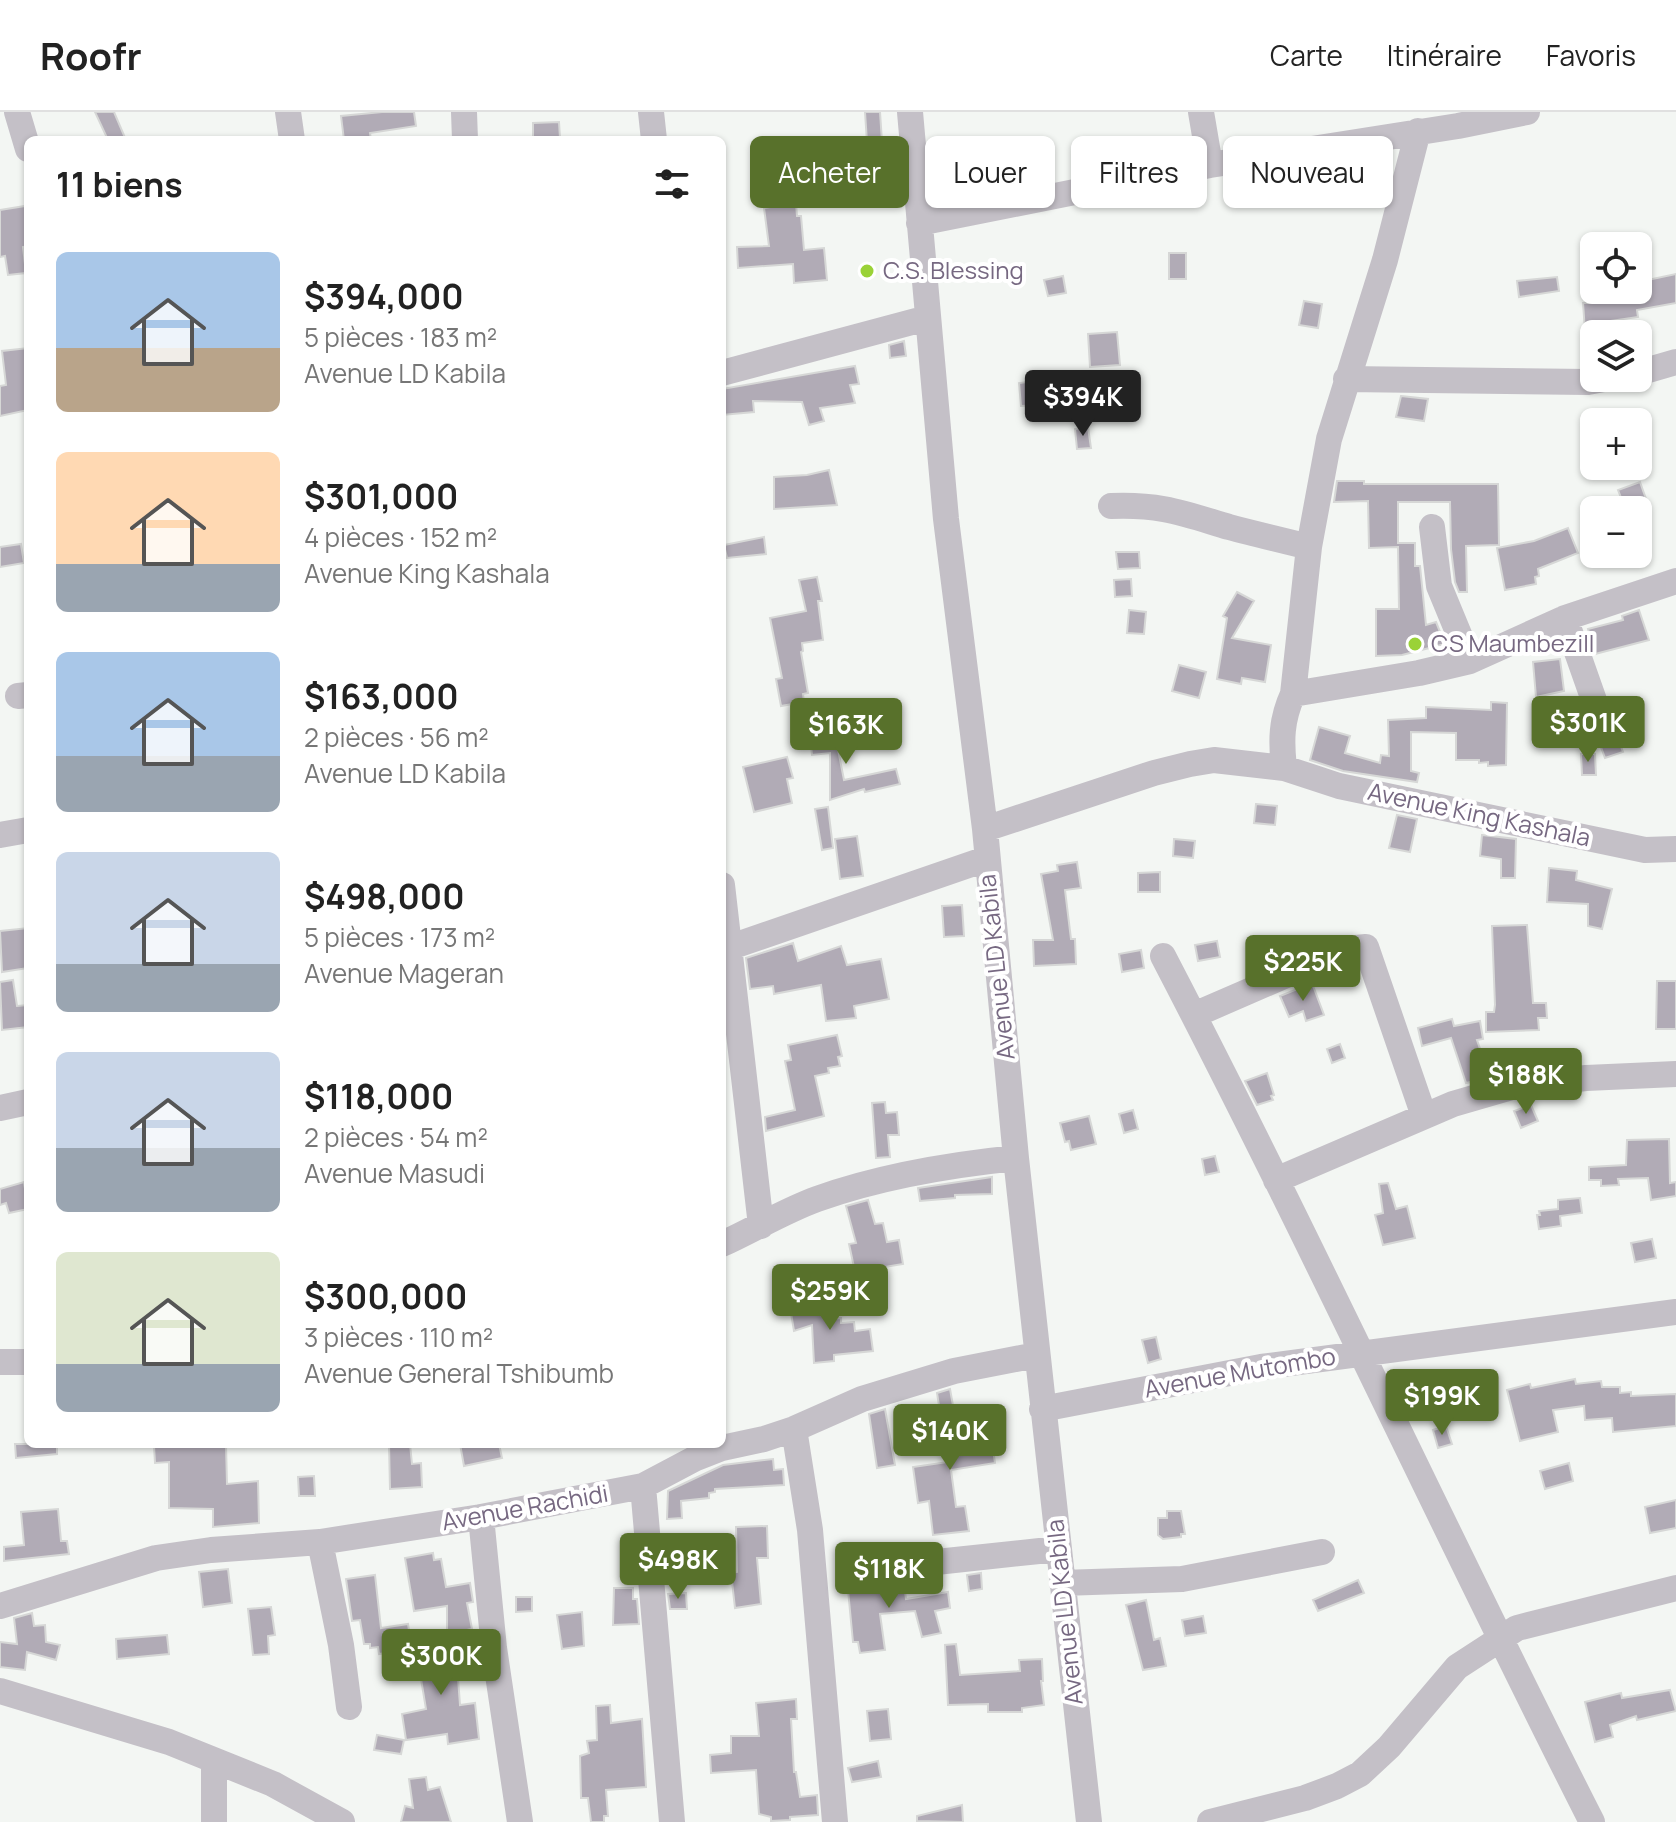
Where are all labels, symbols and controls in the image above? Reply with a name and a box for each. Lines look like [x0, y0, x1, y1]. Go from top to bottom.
text: Roofr [40, 29, 142, 81]
text: Carte [1270, 36, 1343, 74]
text: Itinéraire [1387, 36, 1502, 74]
text: Favoris [1546, 36, 1636, 74]
chip: Acheter [750, 136, 909, 208]
chip: Louer [925, 136, 1055, 208]
chip: Filtres [1071, 136, 1207, 208]
chip: Nouveau [1223, 136, 1393, 208]
text: 11 biens [56, 161, 183, 207]
icon: filters [650, 162, 694, 206]
map controls [1580, 232, 1652, 568]
button: locate [1580, 232, 1652, 304]
place label: C.S. Blessing [883, 253, 1024, 286]
marker: C.S. Blessing [858, 262, 876, 280]
text: $394,000 [304, 273, 464, 319]
icon: home [120, 284, 216, 380]
text: 5 pièces · 183 m² [304, 319, 497, 355]
button: layers [1580, 320, 1652, 392]
text: Avenue LD Kabila [304, 355, 506, 391]
pin: $394K [1027, 370, 1139, 438]
text: $394K [1043, 378, 1123, 414]
button: + [1580, 408, 1652, 480]
text: $301,000 [304, 473, 458, 519]
icon: home [120, 484, 216, 580]
button: − [1580, 496, 1652, 568]
text: 4 pièces · 152 m² [304, 519, 497, 555]
text: Avenue King Kashala [304, 555, 550, 591]
place label: CS Maumbezill [1431, 626, 1594, 659]
marker: CS Maumbezill [1406, 635, 1424, 653]
text: $163,000 [304, 673, 459, 719]
icon: home [120, 684, 216, 780]
pin: $301K [1532, 696, 1644, 764]
pin: $163K [790, 698, 902, 766]
text: $301K [1550, 704, 1626, 740]
text: $163K [808, 706, 884, 742]
text: 2 pièces · 56 m² [304, 719, 489, 755]
text: Avenue LD Kabila [304, 755, 506, 791]
street label: Avenue King Kashala [1365, 774, 1594, 853]
text: $498,000 [304, 873, 465, 919]
street label: Avenue LD Kabila [969, 873, 1022, 1062]
icon: home [120, 884, 216, 980]
text: 5 pièces · 173 m² [304, 919, 495, 955]
pin: $225K [1247, 935, 1359, 1003]
text: $225K [1263, 943, 1343, 979]
text: Avenue Mageran [304, 955, 504, 991]
pin: $188K [1470, 1048, 1582, 1116]
text: $188K [1488, 1056, 1564, 1092]
text: $118,000 [304, 1073, 453, 1119]
icon: home [120, 1084, 216, 1180]
text: 2 pièces · 54 m² [304, 1119, 488, 1155]
text: Avenue Masudi [304, 1155, 485, 1191]
pin: $259K [774, 1264, 886, 1332]
text: $259K [790, 1272, 870, 1308]
text: $300,000 [304, 1273, 467, 1319]
icon: home [120, 1284, 216, 1380]
text: 3 pièces · 110 m² [304, 1319, 493, 1355]
street label: Avenue Mutombo [1142, 1338, 1338, 1405]
text: Avenue General Tshibumb [304, 1355, 614, 1391]
pin: $199K [1386, 1369, 1498, 1437]
text: $199K [1404, 1377, 1480, 1413]
pin: $140K [894, 1404, 1006, 1472]
text: $140K [911, 1412, 989, 1448]
street label: Avenue Rachidi [439, 1476, 611, 1537]
street label: Avenue LD Kabila [1037, 1518, 1090, 1707]
pin: $498K [622, 1533, 734, 1601]
text: $498K [638, 1541, 718, 1577]
pin: $118K [833, 1542, 945, 1610]
text: $118K [853, 1550, 925, 1586]
pin: $300K [385, 1629, 497, 1697]
text: $300K [400, 1637, 482, 1673]

